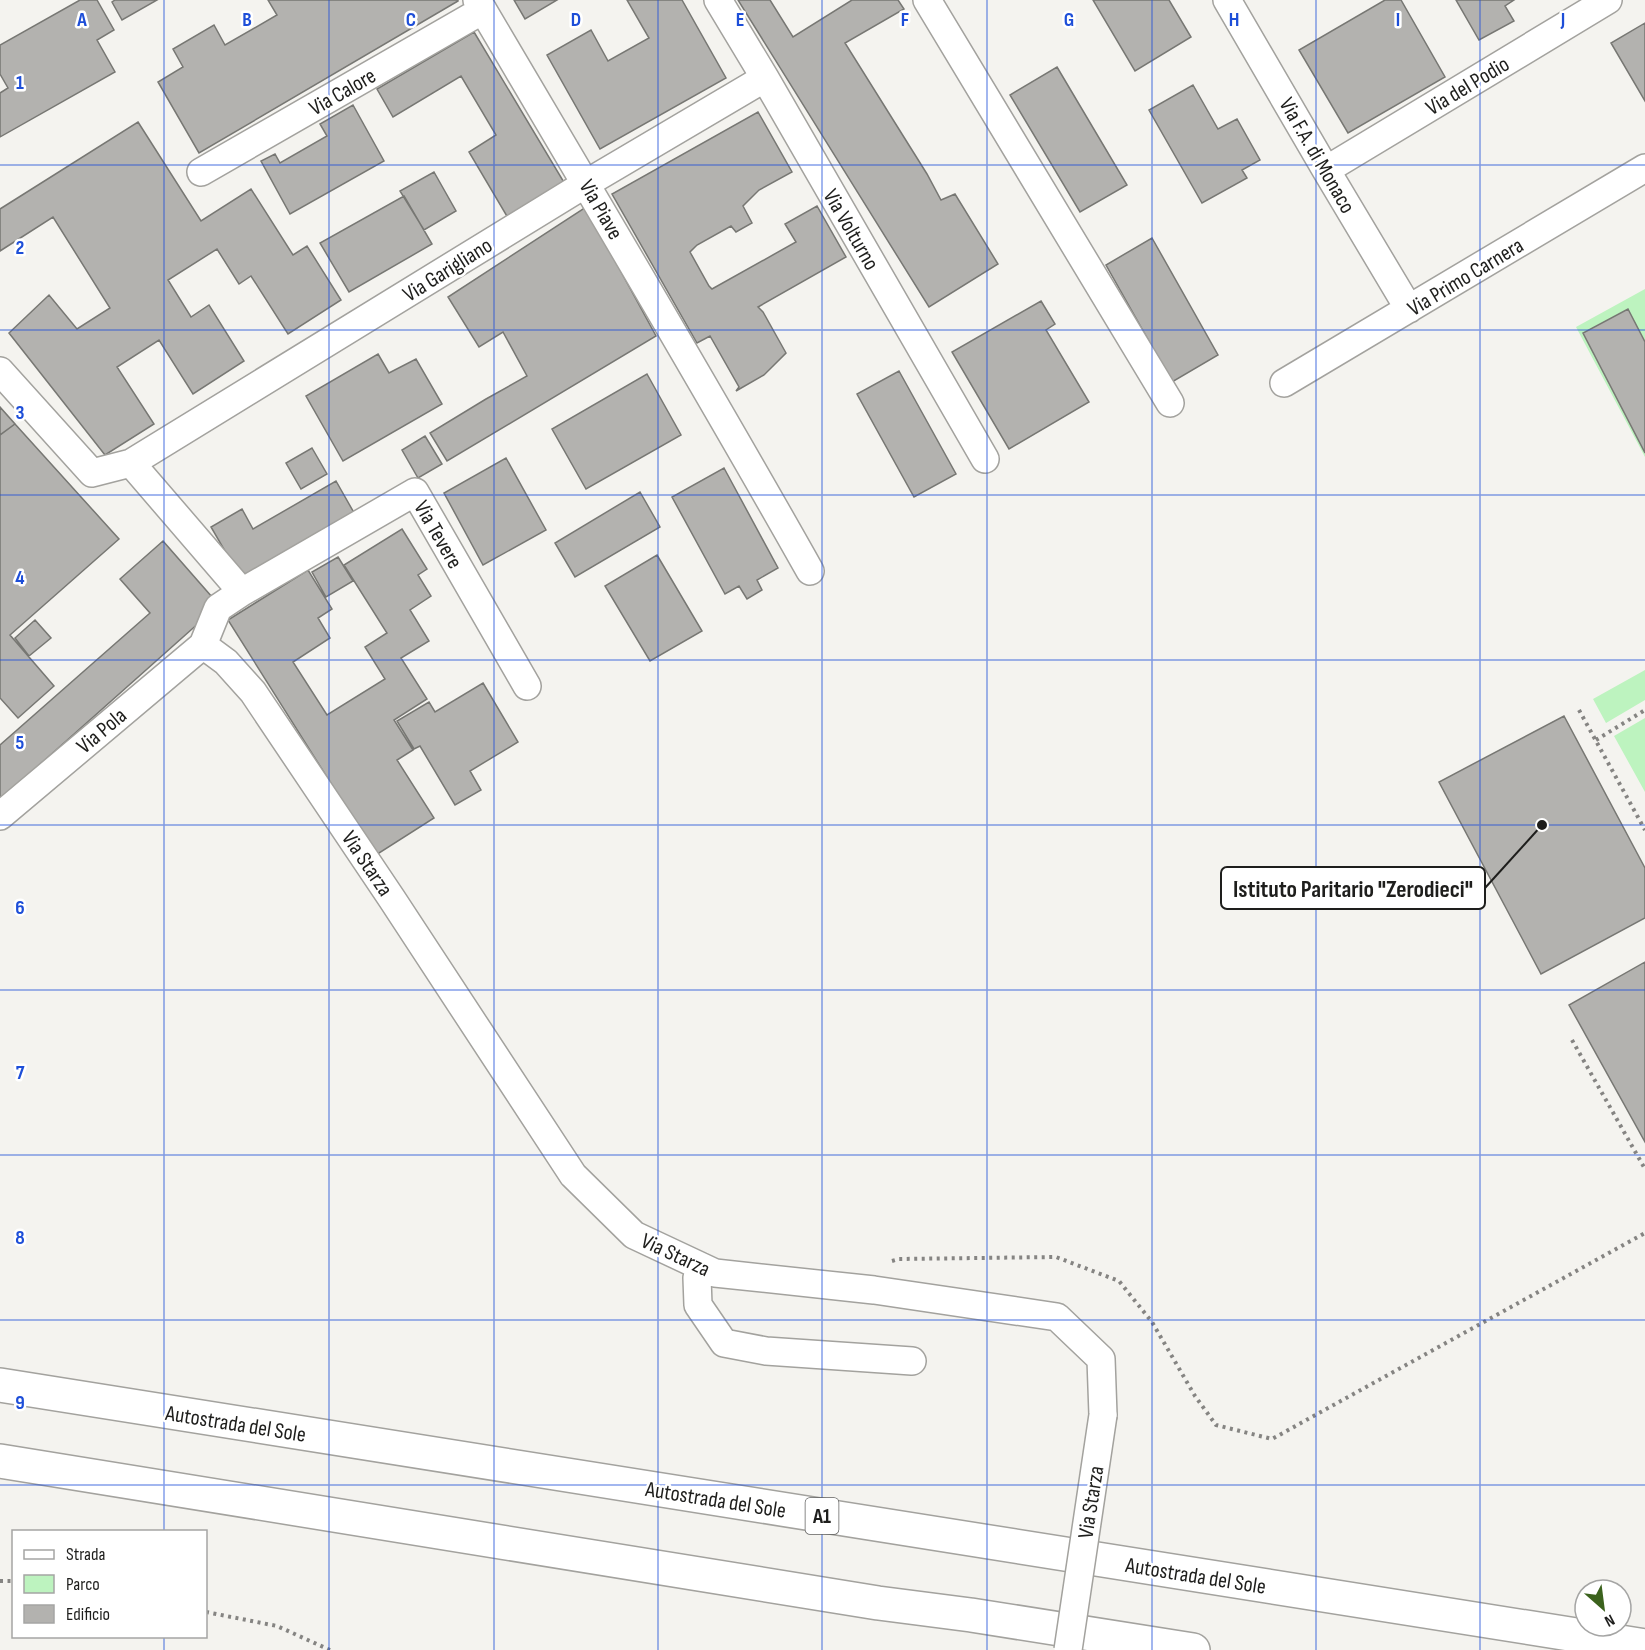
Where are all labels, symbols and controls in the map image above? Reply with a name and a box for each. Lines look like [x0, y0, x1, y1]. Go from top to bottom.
text: A [76, 8, 87, 32]
text: B [242, 8, 252, 32]
text: C [406, 8, 416, 32]
text: D [571, 8, 581, 32]
text: E [736, 8, 744, 32]
text: F [901, 8, 909, 32]
text: G [1064, 8, 1074, 32]
text: H [1229, 8, 1239, 32]
text: I [1396, 8, 1400, 32]
text: J [1560, 8, 1565, 32]
street label: Via del Podio [1421, 51, 1514, 122]
street label: Via Calore [304, 62, 381, 122]
text: 1 [16, 71, 24, 95]
street label: Via F.A. di Monaco [1273, 93, 1361, 218]
street label: Via Piave [573, 175, 629, 245]
street label: Via Volturno [817, 184, 885, 275]
street label: Via Garigliano [398, 232, 497, 308]
street label: Via Primo Carnera [1403, 232, 1529, 322]
text: 2 [16, 236, 24, 260]
text: 3 [16, 401, 25, 425]
street label: Via Tevere [407, 496, 468, 574]
text: 4 [15, 566, 25, 590]
street label: Via Pola [71, 703, 132, 760]
text: 5 [16, 731, 25, 755]
street label: Via Starza [335, 826, 398, 902]
callout: Istituto Paritario "Zerodieci" [1221, 867, 1485, 909]
text: Istituto Paritario "Zerodieci" [1233, 875, 1473, 904]
text: 6 [15, 896, 25, 920]
text: 7 [16, 1061, 25, 1085]
text: 8 [15, 1226, 25, 1250]
street label: Via Starza [637, 1228, 714, 1283]
text: 9 [15, 1391, 25, 1415]
street label: Autostrada del Sole [163, 1400, 308, 1449]
street label: Via Starza [1072, 1464, 1111, 1540]
street label: Autostrada del Sole [643, 1476, 788, 1525]
road number: A1 [806, 1498, 838, 1534]
legend [12, 1530, 207, 1638]
text: Strada [66, 1544, 106, 1565]
street label: Autostrada del Sole [1123, 1552, 1268, 1601]
text: Parco [66, 1574, 100, 1595]
north arrow [1573, 1578, 1633, 1638]
text: Edificio [66, 1604, 110, 1625]
text: N [1601, 1610, 1618, 1630]

